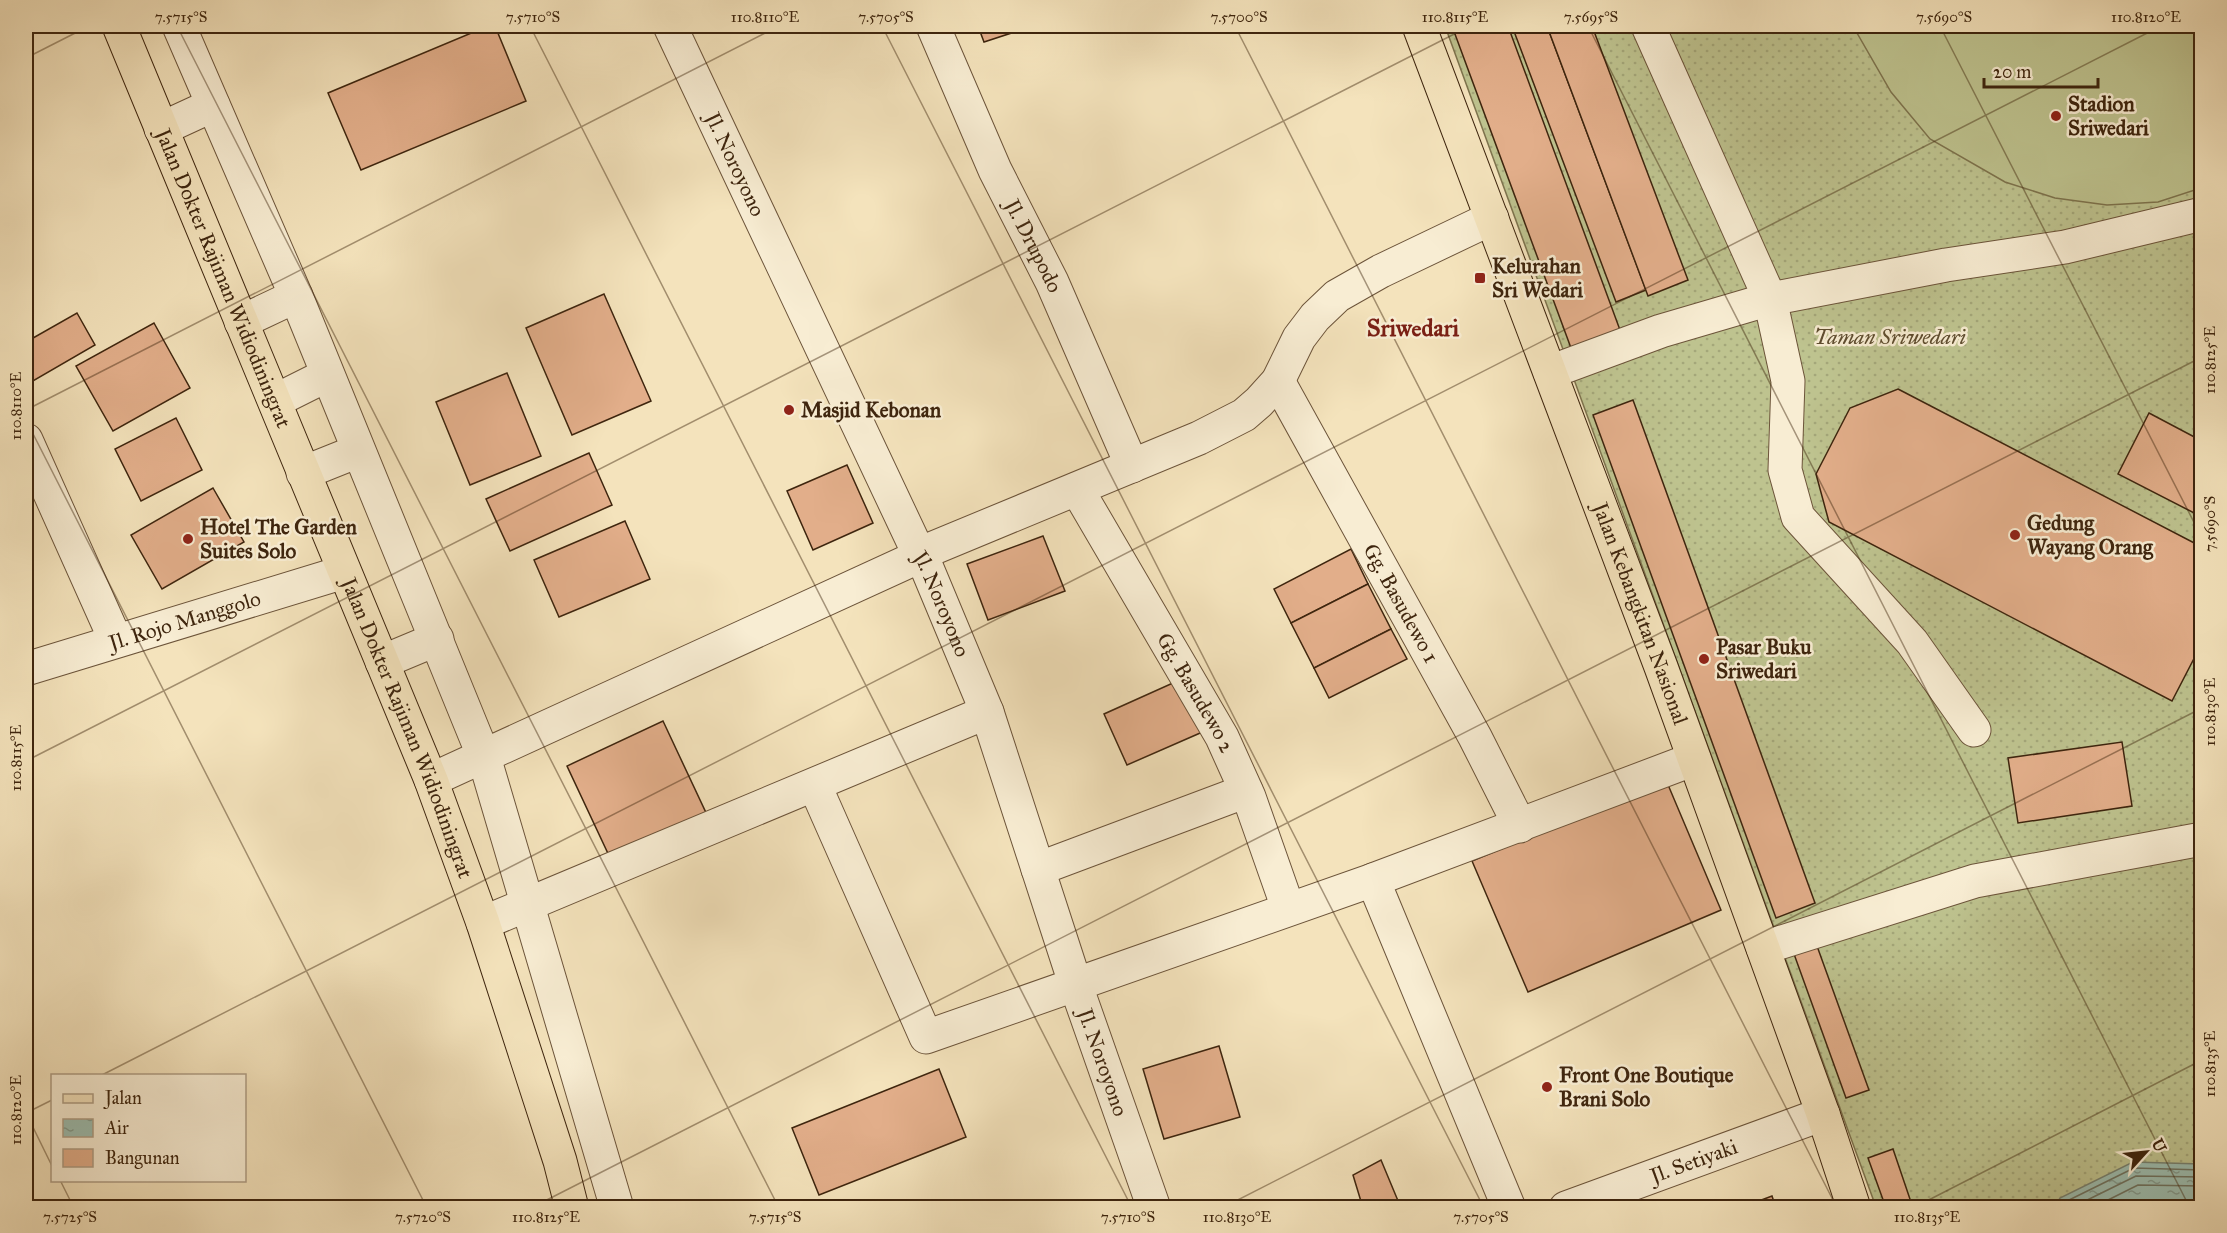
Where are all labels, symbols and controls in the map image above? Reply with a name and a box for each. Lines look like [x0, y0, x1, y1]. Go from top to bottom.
text: 7.5715°S [155, 8, 207, 26]
text: 7.5710°S [506, 8, 560, 26]
text: 110.8110°E [731, 8, 799, 26]
text: 7.5705°S [858, 8, 914, 26]
text: 7.5700°S [1210, 8, 1268, 26]
text: 110.8115°E [1422, 8, 1489, 26]
text: 7.5695°S [1564, 8, 1618, 26]
text: 7.5690°S [1916, 8, 1972, 26]
text: 110.8120°E [2111, 8, 2181, 26]
scale bar [1984, 51, 2098, 89]
text: 20 m [1993, 61, 2031, 83]
place label: Stadion Sriwedari [2068, 91, 2149, 141]
street label: Jl. Noroyono [699, 106, 771, 221]
marker: Stadion Sriwedari [2049, 109, 2063, 123]
street label: Jalan Dokter Rajiman Widiodiningrat [149, 123, 297, 432]
street label: Jl. Drupodo [998, 193, 1068, 297]
place label: Kelurahan Sri Wedari [1492, 253, 1583, 303]
marker: Kelurahan Sri Wedari [1473, 271, 1487, 285]
district label: Sriwedari [1367, 313, 1460, 343]
park label: Taman Sriwedari [1814, 324, 1966, 350]
text: 110.8125°E [2201, 326, 2219, 394]
text: 110.8110°E [7, 372, 25, 440]
place label: Masjid Kebonan [801, 397, 942, 423]
marker: Masjid Kebonan [782, 403, 796, 417]
text: 7.5690°S [2201, 496, 2219, 552]
street label: Jalan Kebangkitan Nasional [1586, 497, 1694, 728]
place label: Gedung Wayang Orang [2027, 510, 2154, 560]
place label: Hotel The Garden Suites Solo [200, 514, 358, 564]
marker: Gedung Wayang Orang [2008, 528, 2022, 542]
marker: Hotel The Garden Suites Solo [181, 532, 195, 546]
street label: Gg. Basudewo 1 [1358, 539, 1444, 667]
street label: Jl. Noroyono [907, 544, 976, 661]
street label: Jalan Dokter Rajiman Widiodiningrat [335, 572, 479, 882]
street label: Jl. Rojo Manggolo [104, 585, 264, 657]
street label: Gg. Basudewo 2 [1151, 628, 1241, 757]
place label: Pasar Buku Sriwedari [1716, 634, 1812, 684]
marker: Pasar Buku Sriwedari [1697, 652, 1711, 666]
text: 110.8130°E [2201, 678, 2219, 746]
text: 110.8115°E [7, 724, 25, 791]
street label: Jl. Noroyono [1071, 1003, 1134, 1120]
text: 110.8135°E [2201, 1030, 2219, 1097]
place label: Front One Boutique Brani Solo [1559, 1062, 1734, 1112]
legend [51, 1074, 246, 1182]
text: 110.8120°E [7, 1075, 25, 1145]
marker: Front One Boutique Brani Solo [1540, 1080, 1554, 1094]
text: Jalan [103, 1087, 142, 1110]
text: Air [104, 1117, 129, 1139]
north arrow [2116, 1122, 2176, 1182]
street label: Jl. Setiyaki [1645, 1133, 1741, 1190]
text: U [2148, 1135, 2170, 1156]
text: Bangunan [105, 1147, 180, 1170]
text: 7.5725°S [43, 1208, 97, 1226]
text: 7.5720°S [395, 1208, 451, 1226]
text: 110.8125°E [512, 1208, 580, 1226]
text: 7.5715°S [749, 1208, 801, 1226]
text: 7.5710°S [1101, 1208, 1155, 1226]
text: 110.8130°E [1203, 1208, 1271, 1226]
text: 7.5705°S [1453, 1208, 1509, 1226]
text: 110.8135°E [1894, 1208, 1961, 1226]

